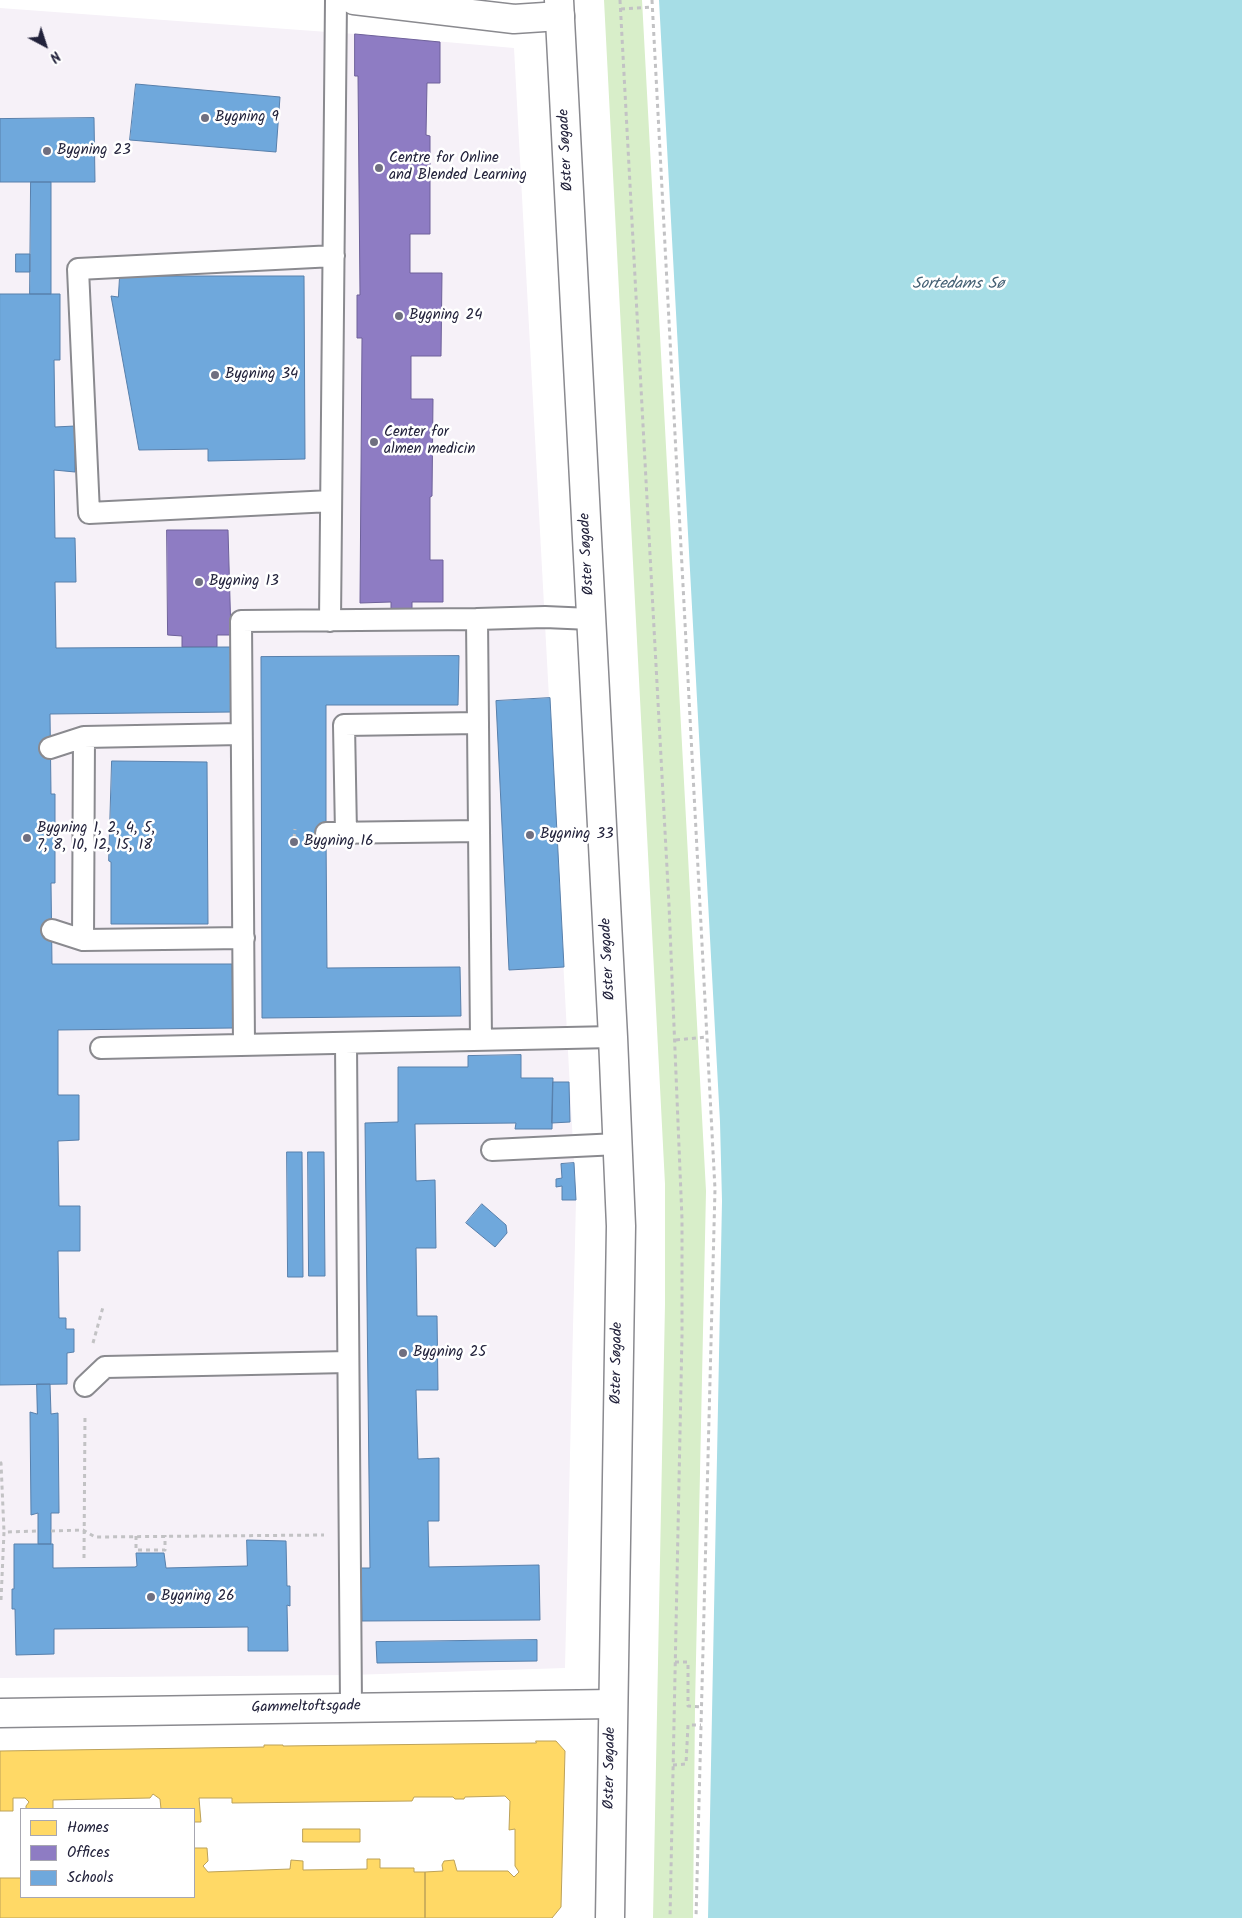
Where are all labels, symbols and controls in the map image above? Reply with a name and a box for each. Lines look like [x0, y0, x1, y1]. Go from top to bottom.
north arrow [20, 20, 70, 70]
text: N [44, 45, 65, 68]
street label: Øster Søgade [556, 108, 578, 192]
place label: Bygning 9 [215, 109, 279, 127]
marker: Bygning 9 [199, 112, 211, 124]
place label: Bygning 23 [57, 142, 131, 160]
marker: Bygning 23 [41, 145, 53, 157]
place label: Centre for Online and Blended Learning [389, 150, 527, 185]
marker: Centre for Online and Blended Learning [373, 162, 385, 174]
water label: Sortedams Sø [912, 275, 1004, 295]
place label: Bygning 24 [409, 307, 482, 325]
marker: Bygning 24 [393, 310, 405, 322]
place label: Bygning 34 [225, 366, 298, 384]
marker: Bygning 34 [209, 369, 221, 381]
place label: Center for almen medicin [384, 424, 475, 459]
marker: Center for almen medicin [368, 436, 380, 448]
street label: Øster Søgade [577, 512, 599, 596]
place label: Bygning 13 [209, 573, 279, 591]
marker: Bygning 13 [193, 576, 205, 588]
place label: Bygning 1, 2, 4, 5, 7, 8, 10, 12, 15, 18 [37, 820, 155, 855]
place label: Bygning 33 [540, 826, 614, 844]
marker: Bygning 33 [524, 829, 536, 841]
marker: Bygning 1, 2, 4, 5, 7, 8, 10, 12, 15, 18 [21, 832, 33, 844]
place label: Bygning 16 [304, 833, 373, 851]
marker: Bygning 16 [288, 836, 300, 848]
street label: Øster Søgade [598, 917, 620, 1001]
street label: Øster Søgade [608, 1322, 628, 1404]
place label: Bygning 25 [413, 1344, 486, 1362]
marker: Bygning 25 [397, 1347, 409, 1359]
place label: Bygning 26 [161, 1588, 234, 1606]
marker: Bygning 26 [145, 1591, 157, 1603]
street label: Gammeltoftsgade [251, 1698, 361, 1718]
street label: Øster Søgade [601, 1727, 621, 1809]
legend [20, 1808, 195, 1898]
text: Homes [67, 1816, 109, 1840]
text: Offices [67, 1841, 110, 1865]
text: Schools [67, 1866, 113, 1890]

